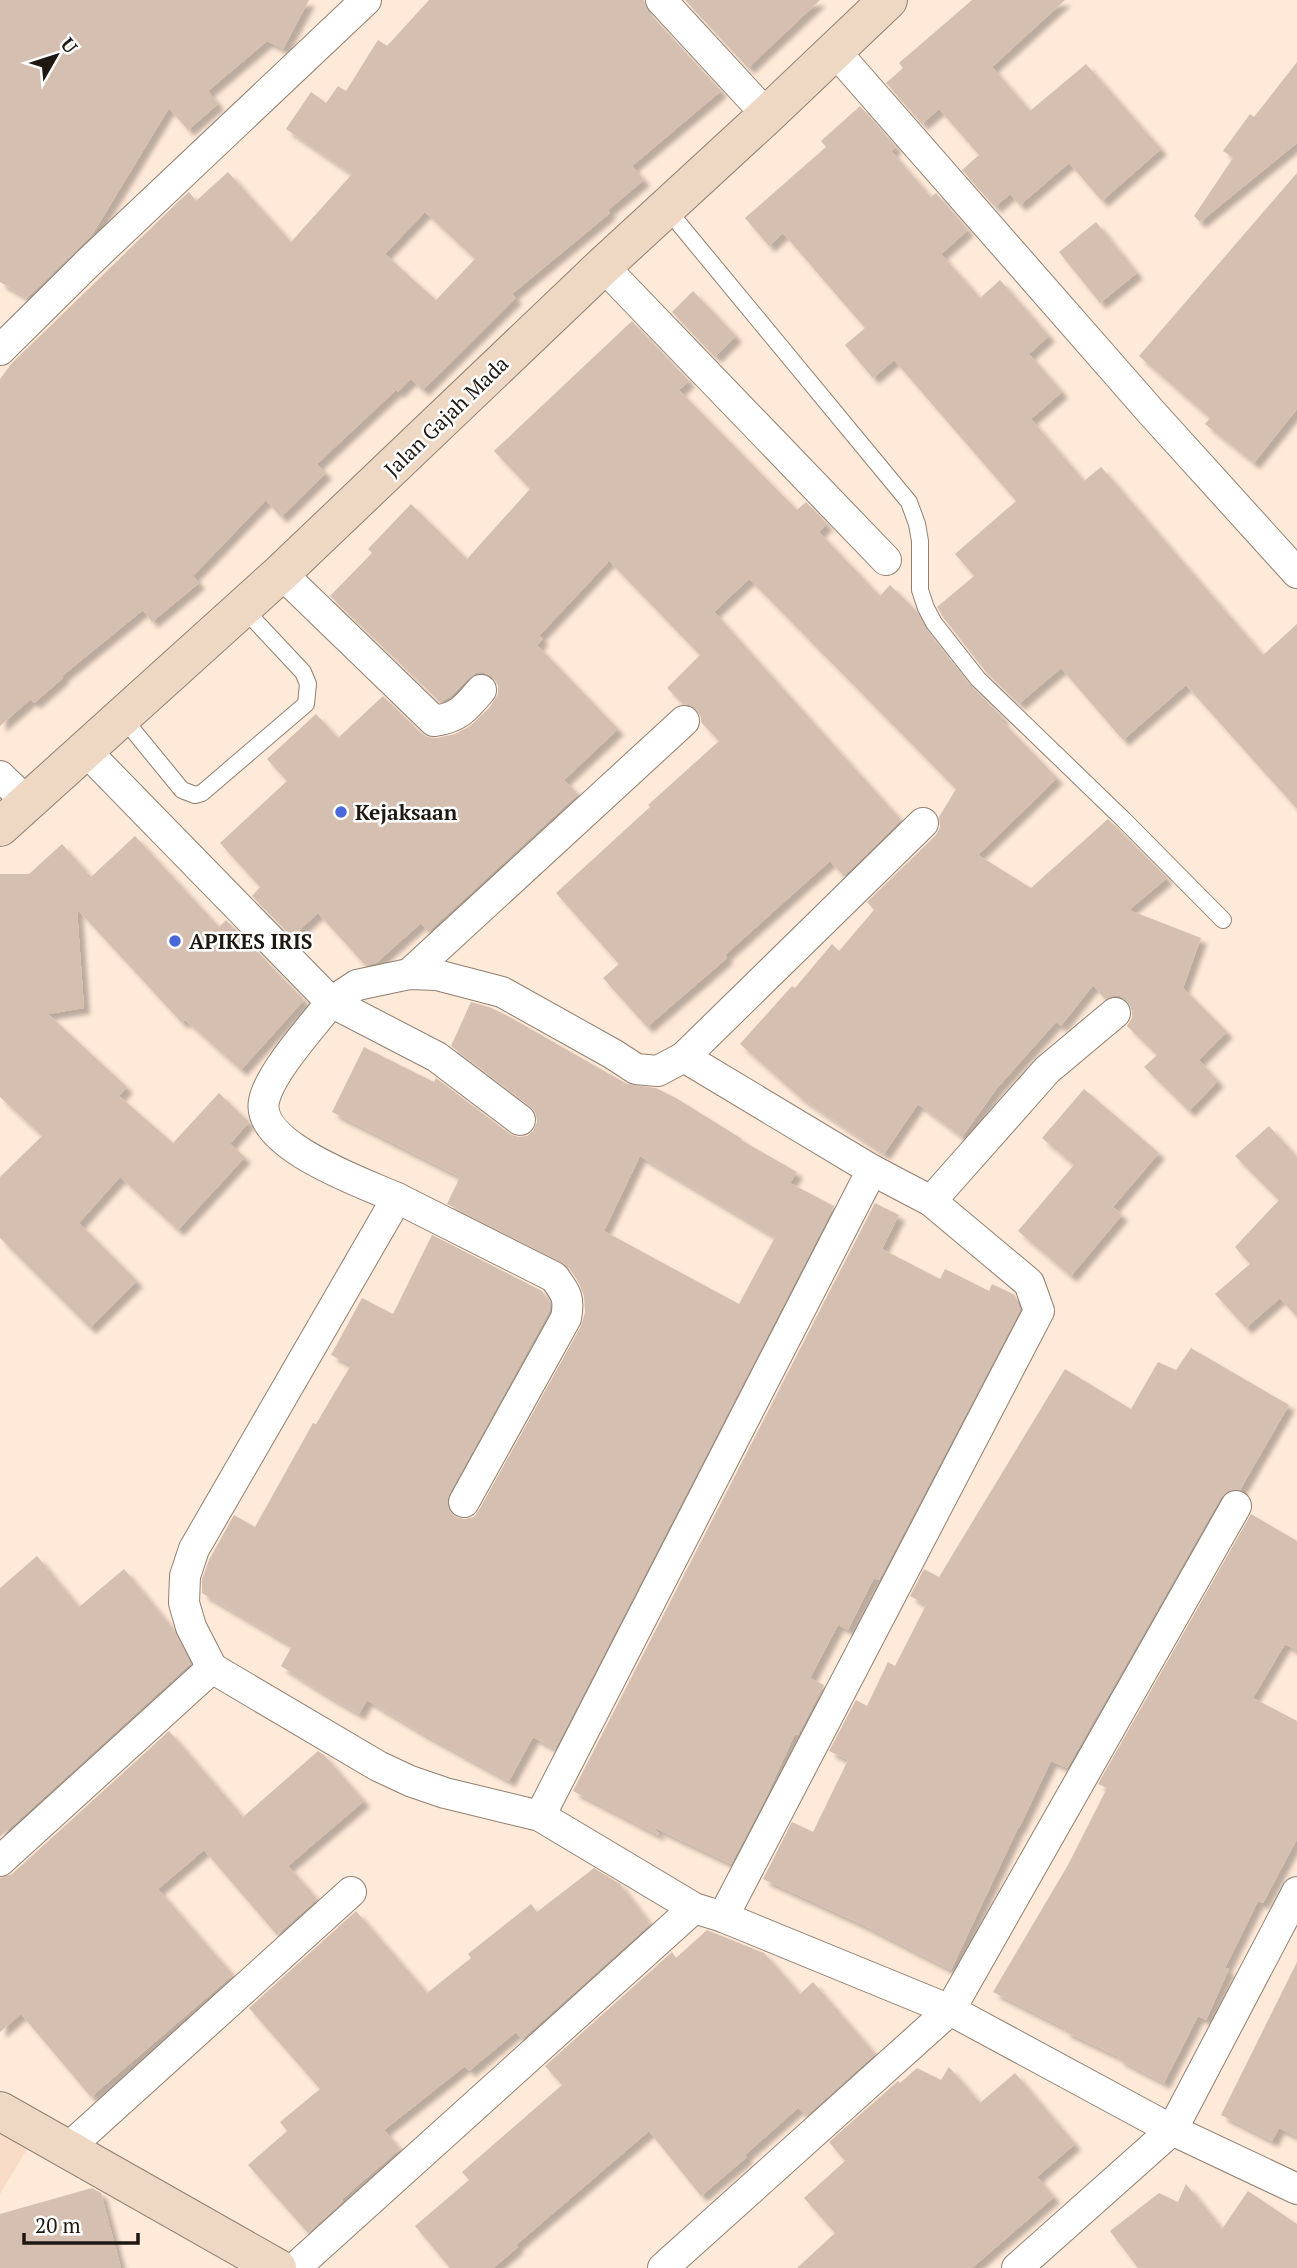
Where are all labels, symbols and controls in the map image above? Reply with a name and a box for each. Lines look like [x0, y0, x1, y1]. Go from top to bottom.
north arrow [21, 21, 91, 91]
text: U [56, 32, 84, 58]
street label: Jalan Gajah Mada [378, 349, 514, 483]
place label: Kejaksaan [355, 798, 458, 826]
marker: Kejaksaan [333, 804, 349, 820]
place label: APIKES IRIS [189, 927, 313, 955]
marker: APIKES IRIS [167, 933, 183, 949]
scale bar [24, 2202, 138, 2246]
text: 20 m [35, 2211, 81, 2239]

